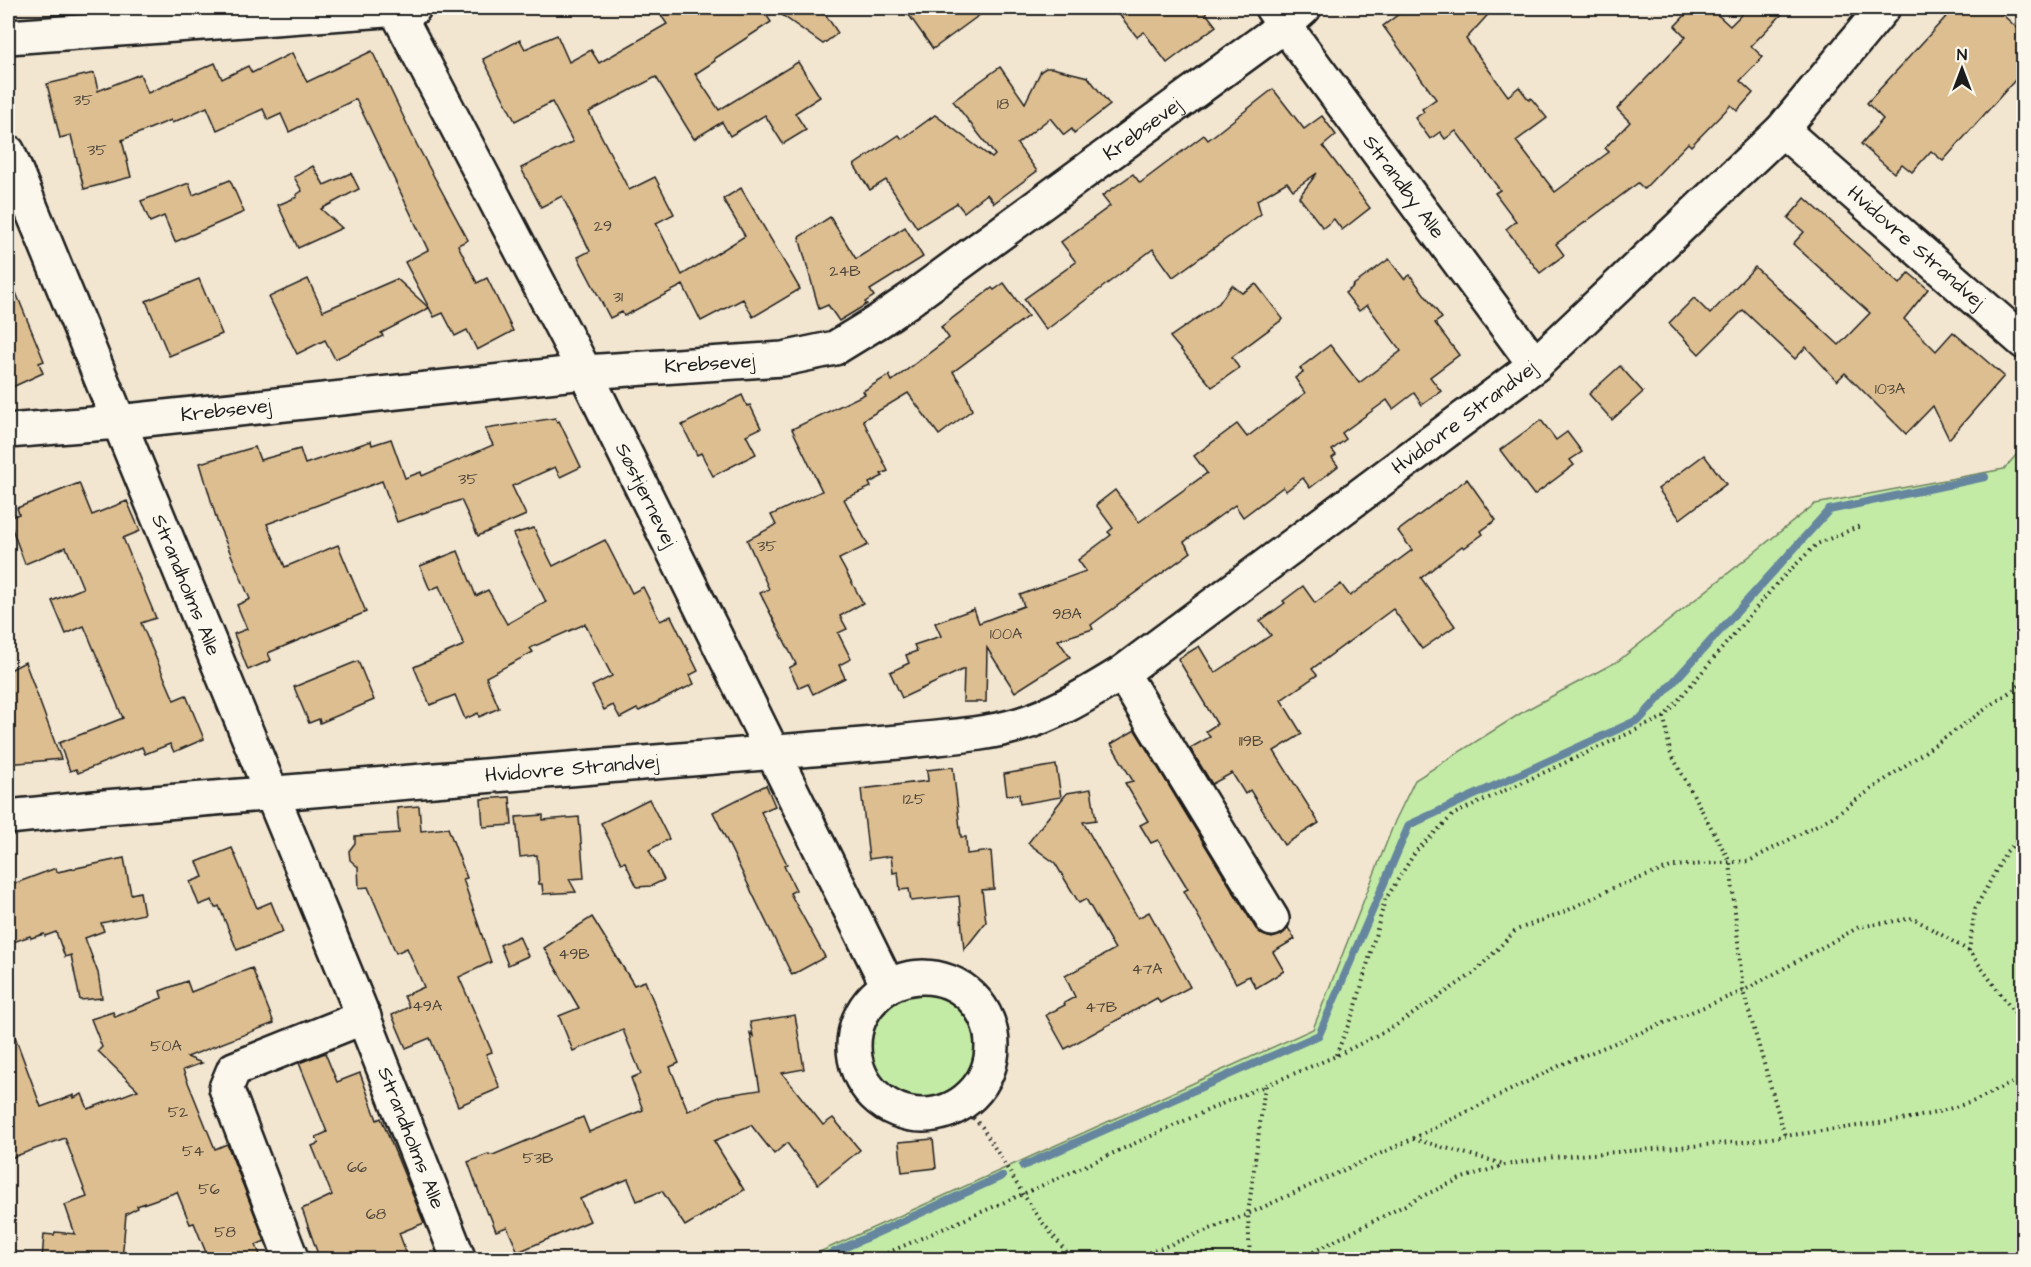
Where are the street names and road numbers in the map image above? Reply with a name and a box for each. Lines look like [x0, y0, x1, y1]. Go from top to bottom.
street label: Krebsevej [1098, 91, 1188, 168]
street label: Strandby Alle [1356, 129, 1451, 245]
street label: Hvidovre Strandvej [1841, 179, 1991, 316]
street label: Krebsevej [663, 347, 756, 381]
street label: Hvidovre Strandvej [1386, 354, 1543, 481]
street label: Krebsevej [179, 392, 273, 429]
street label: Søstjernevej [608, 438, 684, 553]
street label: Strandholms Alle [144, 510, 228, 660]
street label: Hvidovre Strandvej [484, 748, 660, 790]
street label: Strandholms Alle [370, 1063, 452, 1213]

